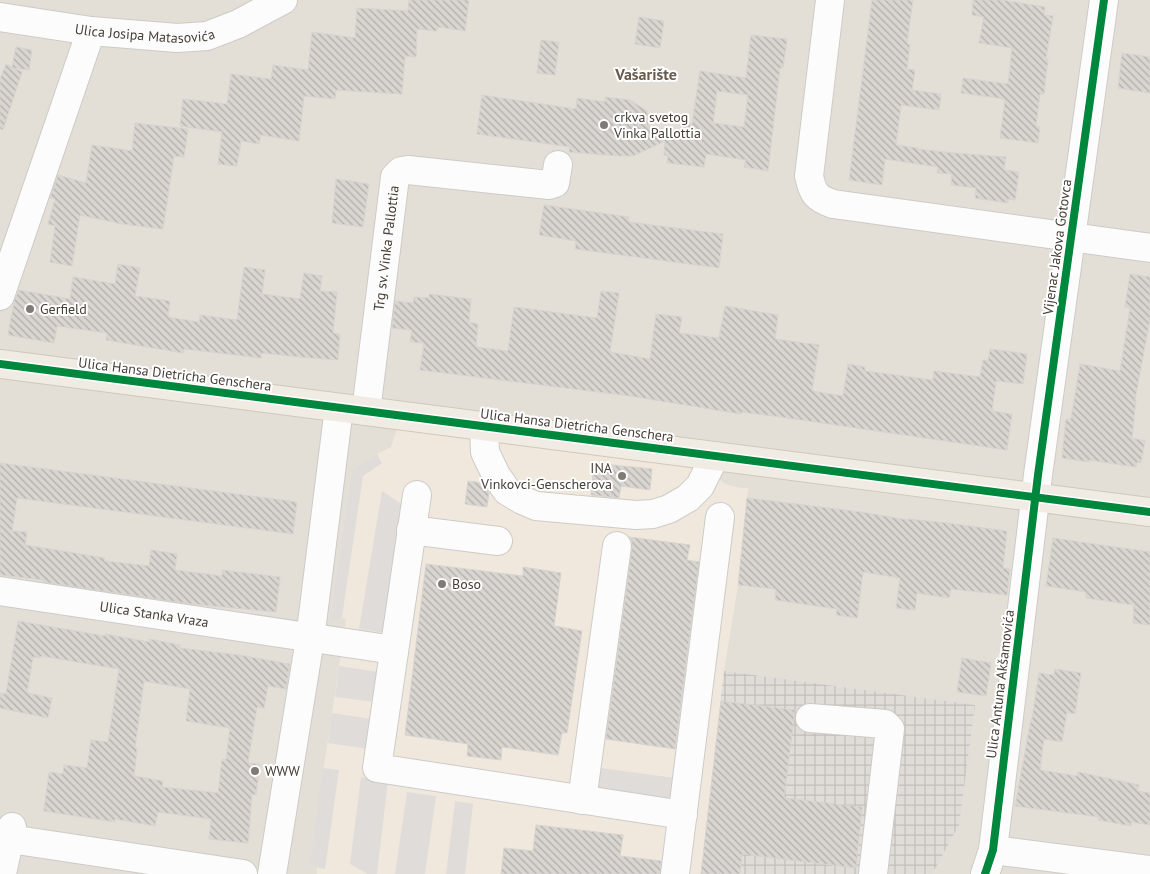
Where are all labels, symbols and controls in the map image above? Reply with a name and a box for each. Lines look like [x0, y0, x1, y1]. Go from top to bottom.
street label: Ulica Josipa Matasovića [74, 20, 218, 47]
district label: Vašarište [614, 64, 677, 84]
place label: crkva svetog Vinka Pallottia [613, 108, 701, 142]
marker: crkva svetog Vinka Pallottia [598, 119, 610, 131]
street label: Vijenac Jakova Gotovca [1038, 178, 1075, 317]
street label: Trg sv. Vinka Pallottia [369, 184, 403, 312]
place label: Gerfield [40, 300, 87, 318]
marker: Gerfield [24, 303, 36, 315]
street label: Ulica Hansa Dietricha Genschera [77, 353, 273, 395]
street label: Ulica Hansa Dietricha Genschera [479, 404, 675, 446]
place label: INA Vinkovci-Genscherova [480, 459, 613, 493]
marker: INA Vinkovci-Genscherova [616, 470, 628, 482]
place label: Boso [452, 575, 481, 593]
marker: Boso [436, 578, 448, 590]
street label: Ulica Stanka Vraza [99, 597, 210, 631]
street label: Ulica Antuna Akšamovića [982, 609, 1018, 759]
place label: WWW [265, 762, 300, 780]
marker: WWW [249, 765, 261, 777]

